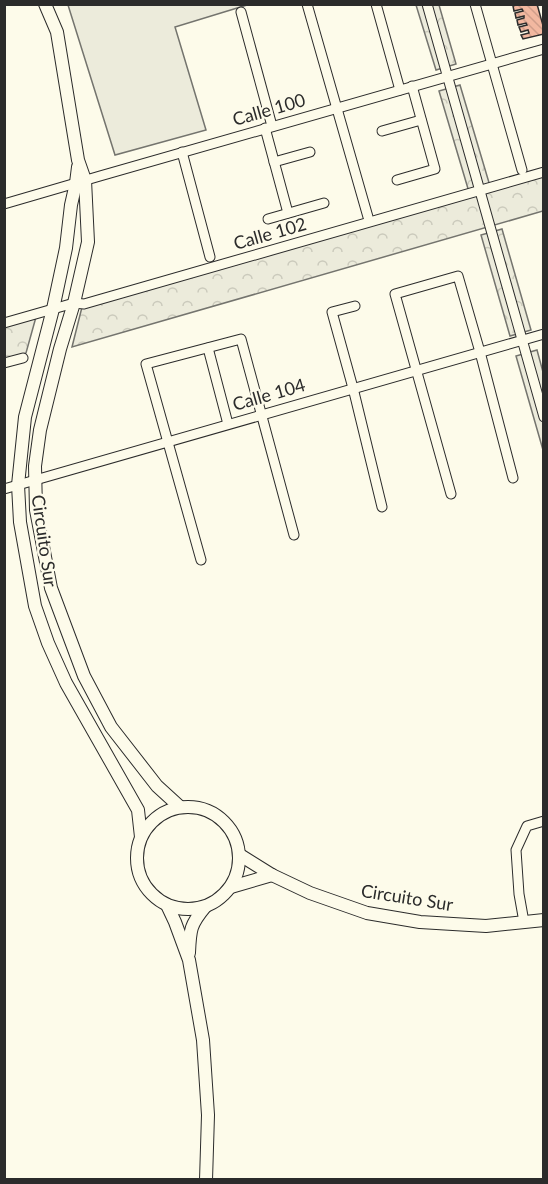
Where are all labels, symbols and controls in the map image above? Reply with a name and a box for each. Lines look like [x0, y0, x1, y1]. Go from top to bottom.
street label: Calle 100 [230, 88, 308, 130]
street label: Calle 102 [231, 212, 309, 254]
street label: Calle 104 [230, 373, 308, 415]
street label: Circuito Sur [28, 493, 62, 589]
street label: Circuito Sur [360, 879, 455, 915]

